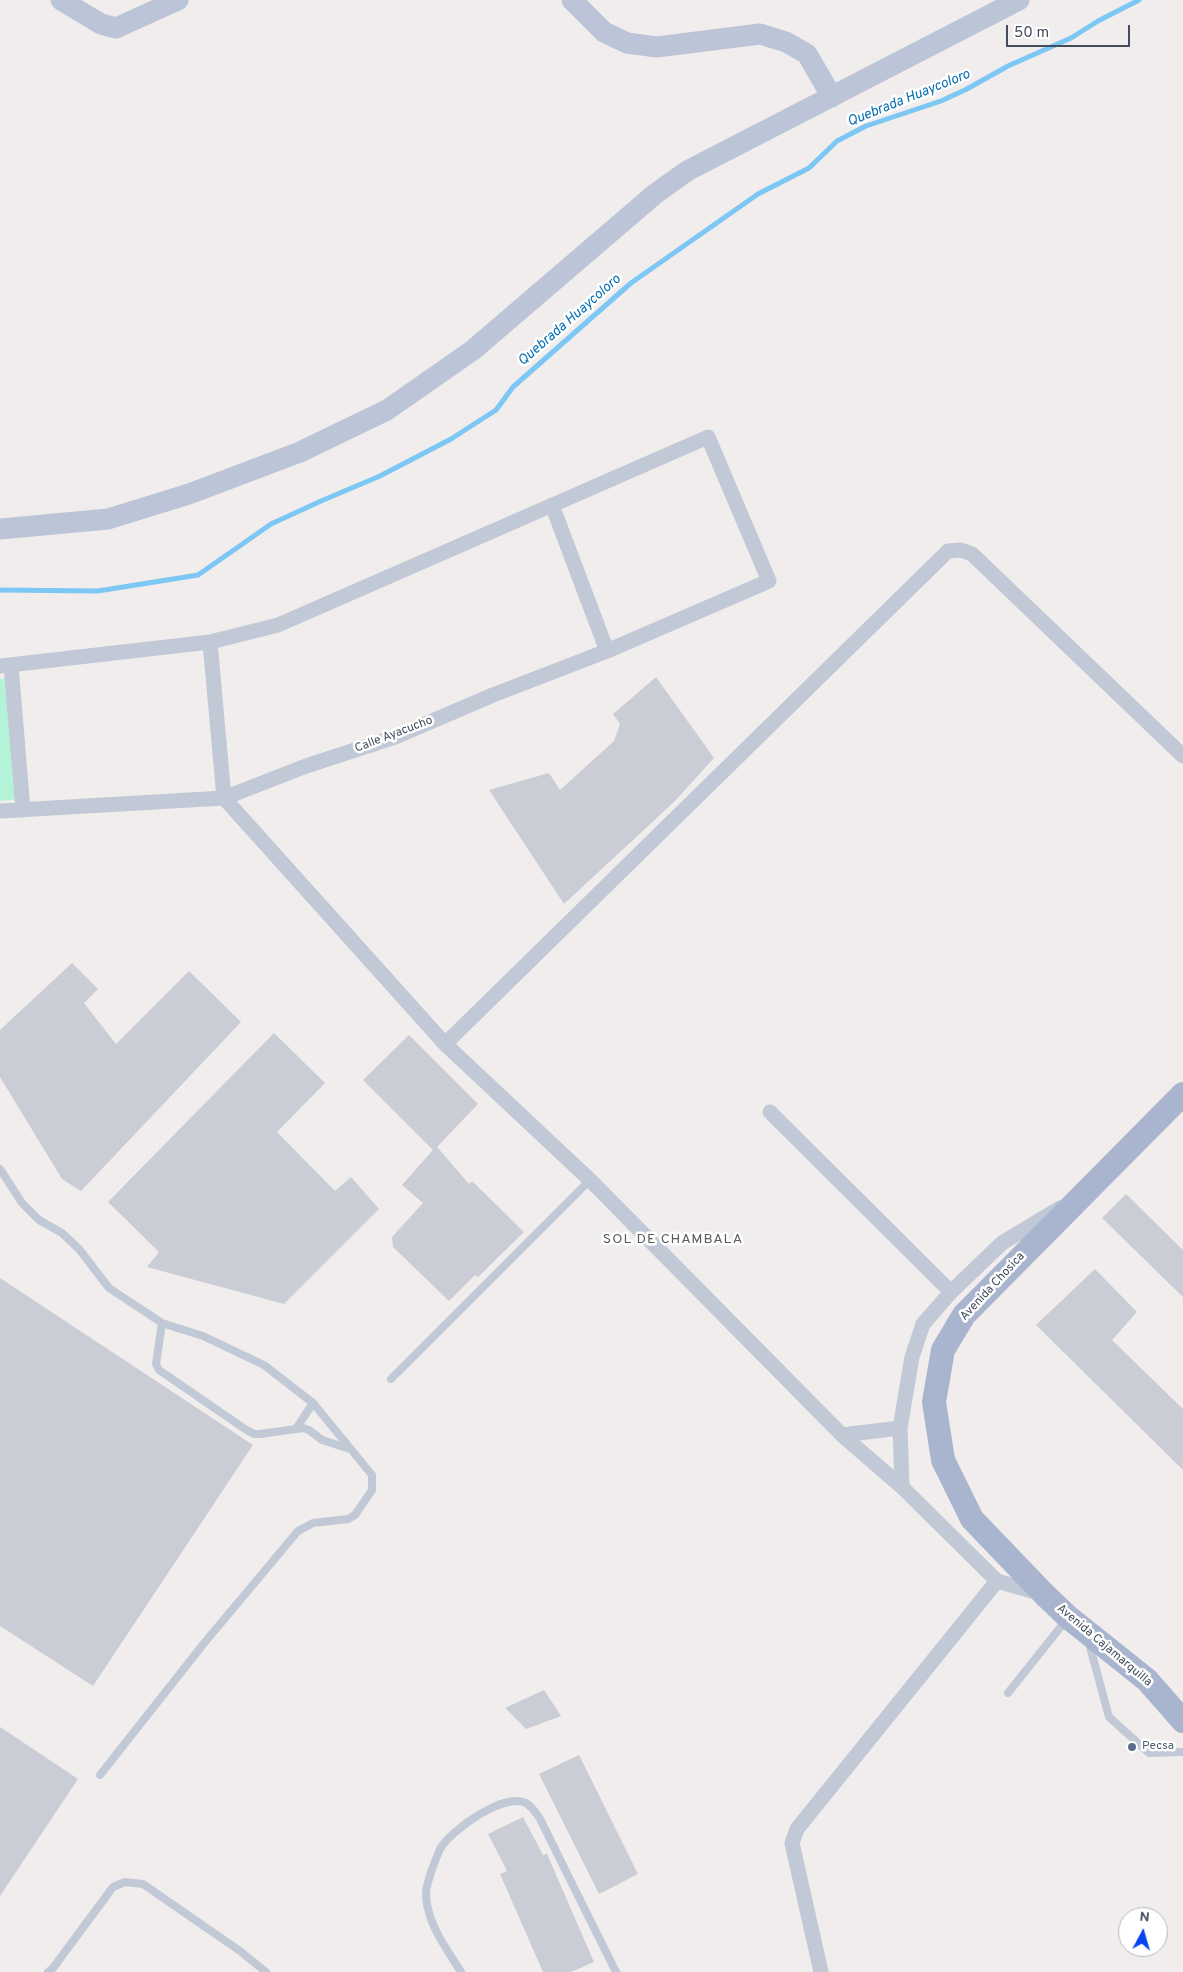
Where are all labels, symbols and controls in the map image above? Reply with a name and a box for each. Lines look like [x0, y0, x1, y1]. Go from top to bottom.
scale bar [1008, 15, 1132, 47]
text: 50 m [1014, 24, 1049, 43]
water label: Quebrada Huaycoloro [845, 67, 973, 131]
water label: Quebrada Huaycoloro [515, 272, 625, 370]
street label: Calle Ayacucho [353, 714, 435, 756]
district label: SOL DE CHAMBALA [601, 1232, 745, 1248]
street label: Avenida Chosica [958, 1250, 1028, 1324]
street label: Avenida Cajamarquilla [1053, 1602, 1155, 1690]
place label: Pecsa [1142, 1740, 1174, 1754]
marker: Pecsa [1126, 1741, 1138, 1753]
north arrow [1118, 1907, 1168, 1957]
text: N [1139, 1909, 1150, 1927]

